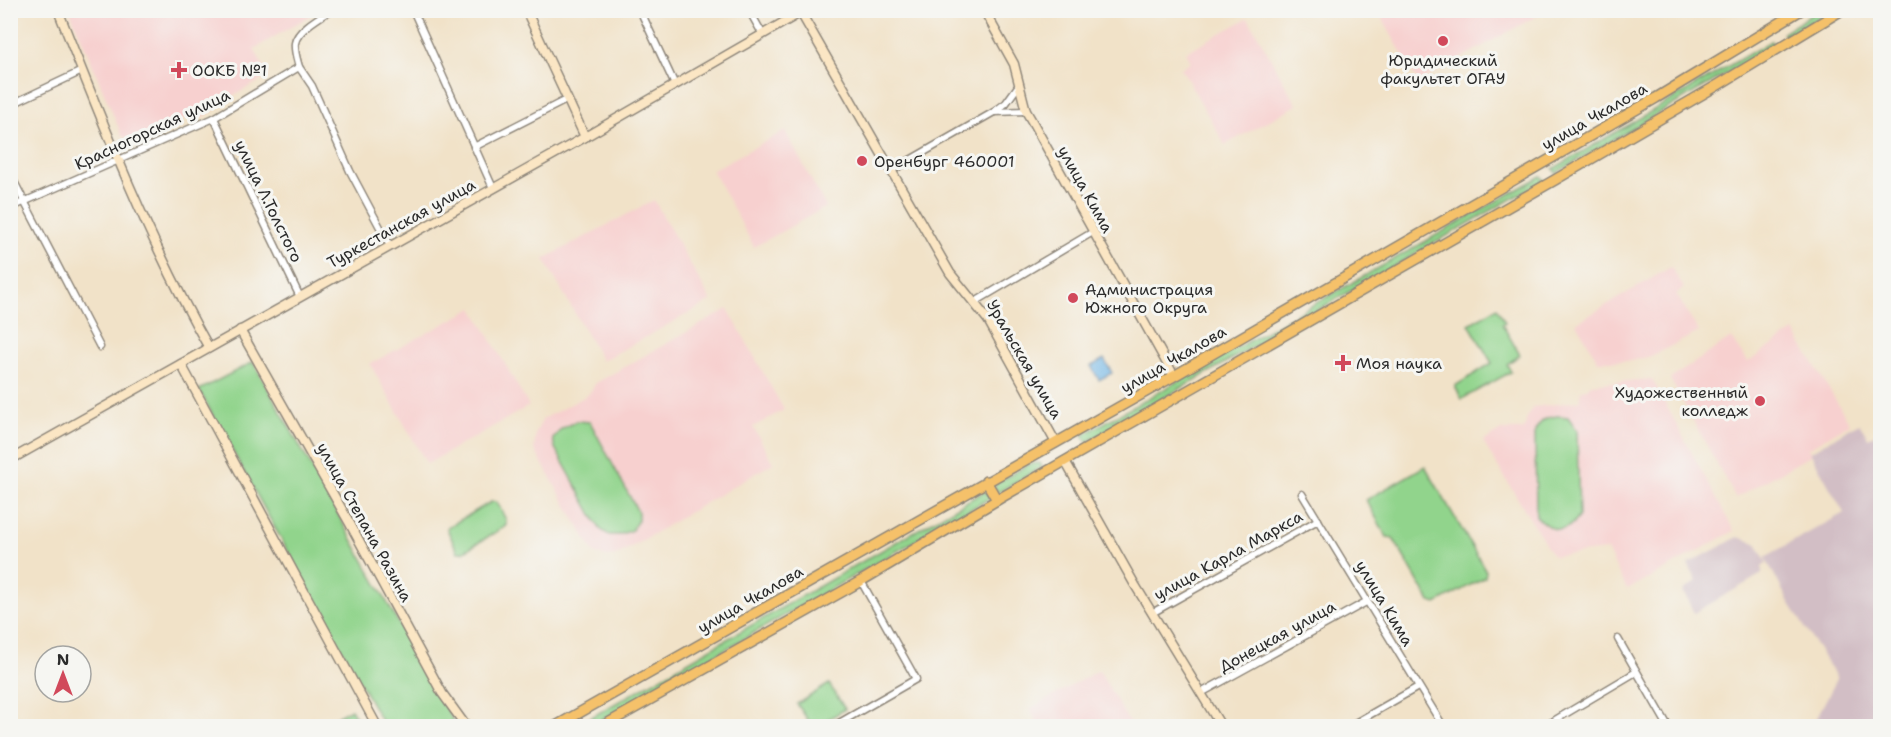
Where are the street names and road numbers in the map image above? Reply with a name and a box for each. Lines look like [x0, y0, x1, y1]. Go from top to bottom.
street label: улица Чкалова [1538, 78, 1651, 155]
street label: Красногорская улица [71, 84, 233, 175]
street label: улица Л.Толстого [230, 137, 307, 266]
street label: улица Кима [1053, 142, 1118, 237]
street label: Туркестанская улица [323, 174, 479, 273]
street label: Уральская улица [982, 296, 1067, 423]
street label: улица Чкалова [1117, 321, 1230, 398]
street label: улица Степана Разина [312, 439, 417, 606]
street label: улица Карла Маркса [1150, 506, 1307, 605]
street label: улица Кима [1351, 556, 1418, 650]
street label: улица Чкалова [694, 561, 807, 638]
street label: Донецкая улица [1215, 596, 1339, 677]

